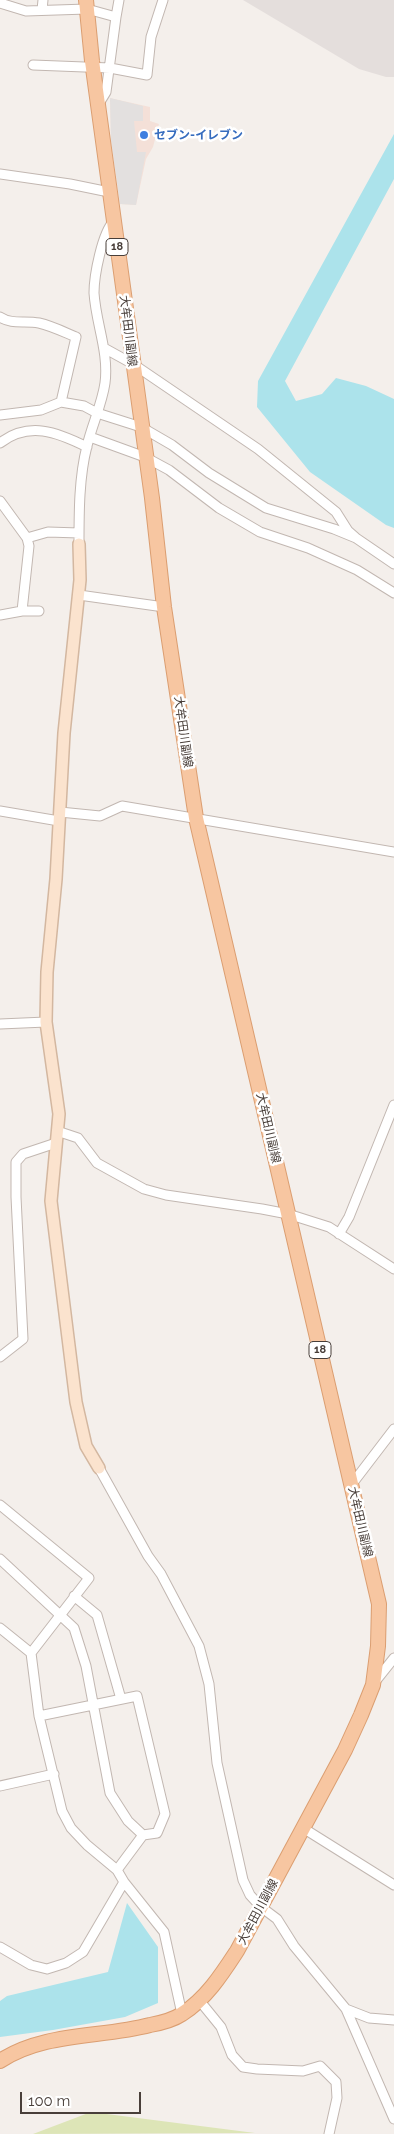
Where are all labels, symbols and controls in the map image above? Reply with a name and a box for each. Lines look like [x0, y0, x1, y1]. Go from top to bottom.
place label: セブン-イレブン [154, 128, 243, 142]
marker: セブン-イレブン [138, 129, 150, 141]
road number: 18 [106, 238, 128, 256]
street label: 大牟田川副線 [116, 294, 140, 368]
street label: 大牟田川副線 [171, 695, 195, 769]
street label: 大牟田川副線 [253, 1091, 283, 1165]
road number: 18 [309, 1342, 331, 1358]
street label: 大牟田川副線 [345, 1485, 375, 1559]
street label: 大牟田川副線 [235, 1877, 281, 1947]
scale bar [22, 2082, 144, 2114]
text: 100 m [28, 2092, 70, 2110]

